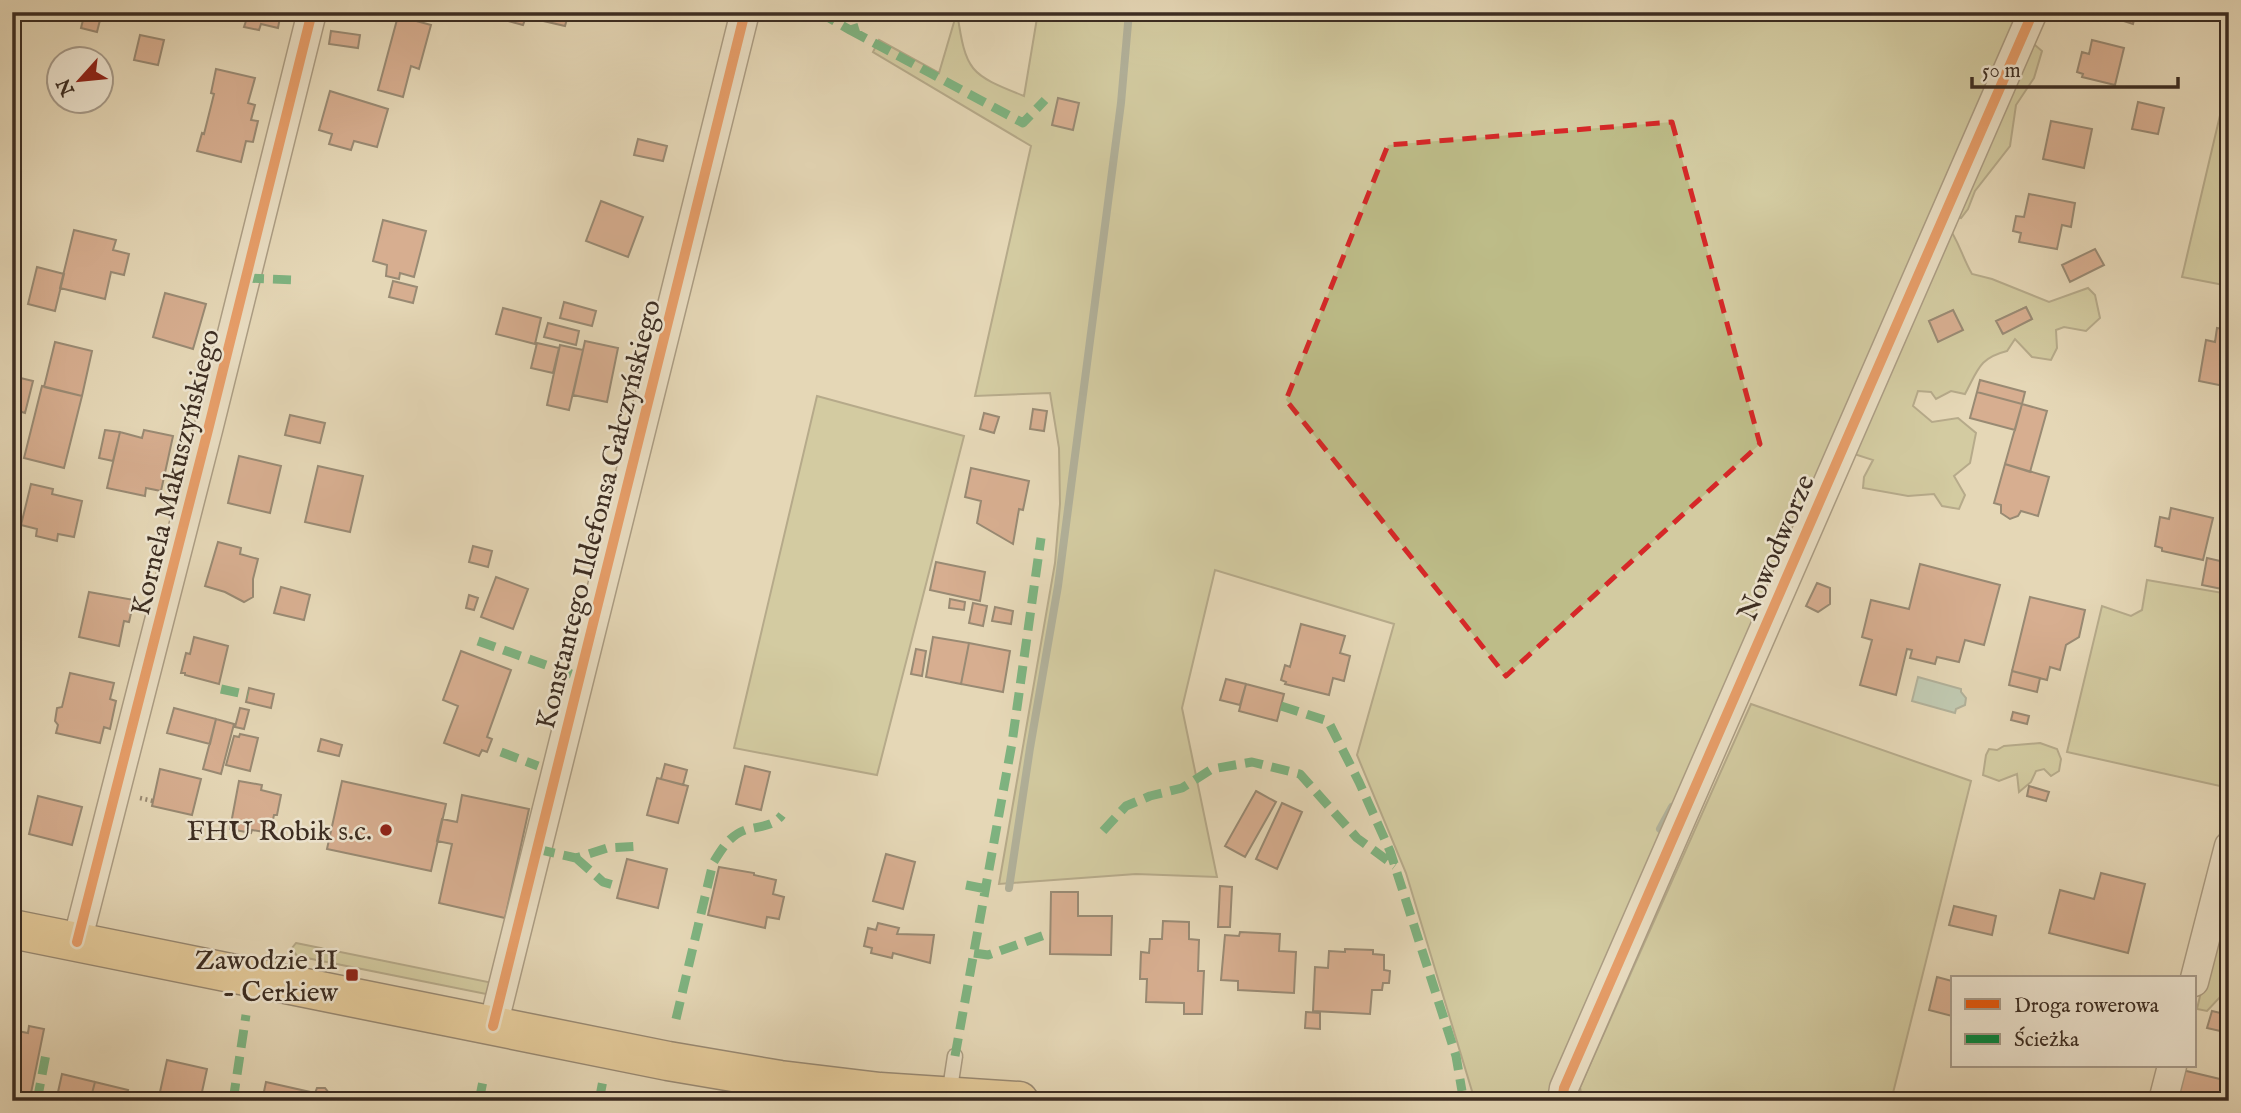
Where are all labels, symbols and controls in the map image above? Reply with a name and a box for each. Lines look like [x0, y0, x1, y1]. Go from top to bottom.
north arrow [46, 46, 116, 116]
scale bar [1972, 46, 2178, 90]
text: 50 m [1982, 58, 2021, 85]
text: N [52, 74, 82, 100]
street label: Konstantego Ildefonsa Gałczyńskiego [529, 296, 670, 733]
street label: Kornela Makuszyńskiego [124, 326, 229, 619]
street label: Nowodworze [1731, 469, 1824, 626]
place label: FHU Robik s.c. [187, 815, 372, 850]
marker: FHU Robik s.c. [378, 822, 394, 838]
place label: Zawodzie II - Cerkiew [195, 944, 339, 1011]
marker: Zawodzie II - Cerkiew [344, 967, 360, 983]
legend [1951, 976, 2196, 1068]
text: Droga rowerowa [2014, 993, 2160, 1020]
text: Ścieżka [2014, 1026, 2080, 1054]

